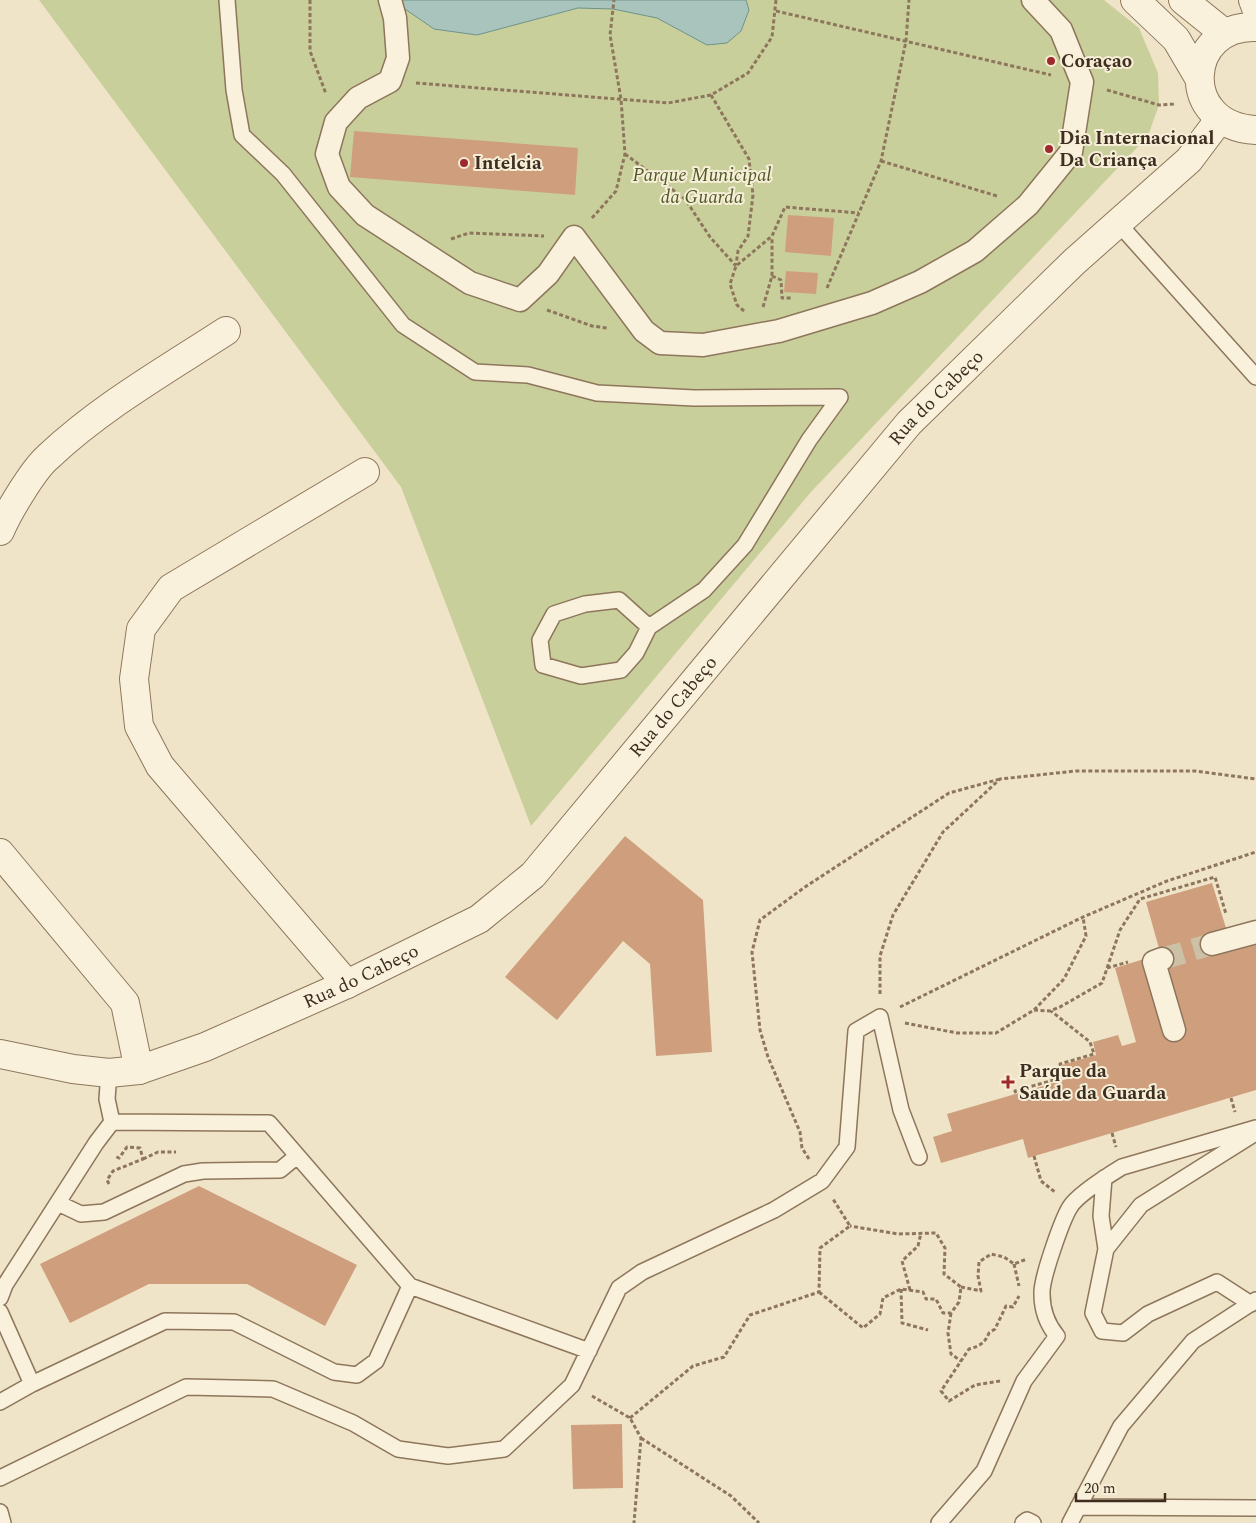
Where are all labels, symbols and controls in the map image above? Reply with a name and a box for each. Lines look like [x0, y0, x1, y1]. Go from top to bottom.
place label: Coraçao [1061, 47, 1132, 76]
marker: Coraçao [1045, 55, 1057, 67]
place label: Dia Internacional Da Criança [1059, 124, 1214, 175]
marker: Dia Internacional Da Criança [1043, 143, 1055, 155]
place label: Intelcia [474, 149, 542, 178]
marker: Intelcia [458, 157, 470, 169]
park label: Parque Municipal da Guarda [633, 161, 772, 212]
street label: Rua do Cabeço [882, 343, 991, 452]
street label: Rua do Cabeço [622, 649, 724, 764]
street label: Rua do Cabeço [298, 936, 424, 1016]
place label: Parque da Saúde da Guarda [1019, 1057, 1166, 1108]
marker: Parque da Saúde da Guarda [1001, 1075, 1015, 1089]
scale bar [1076, 1470, 1165, 1502]
text: 20 m [1084, 1477, 1116, 1500]

